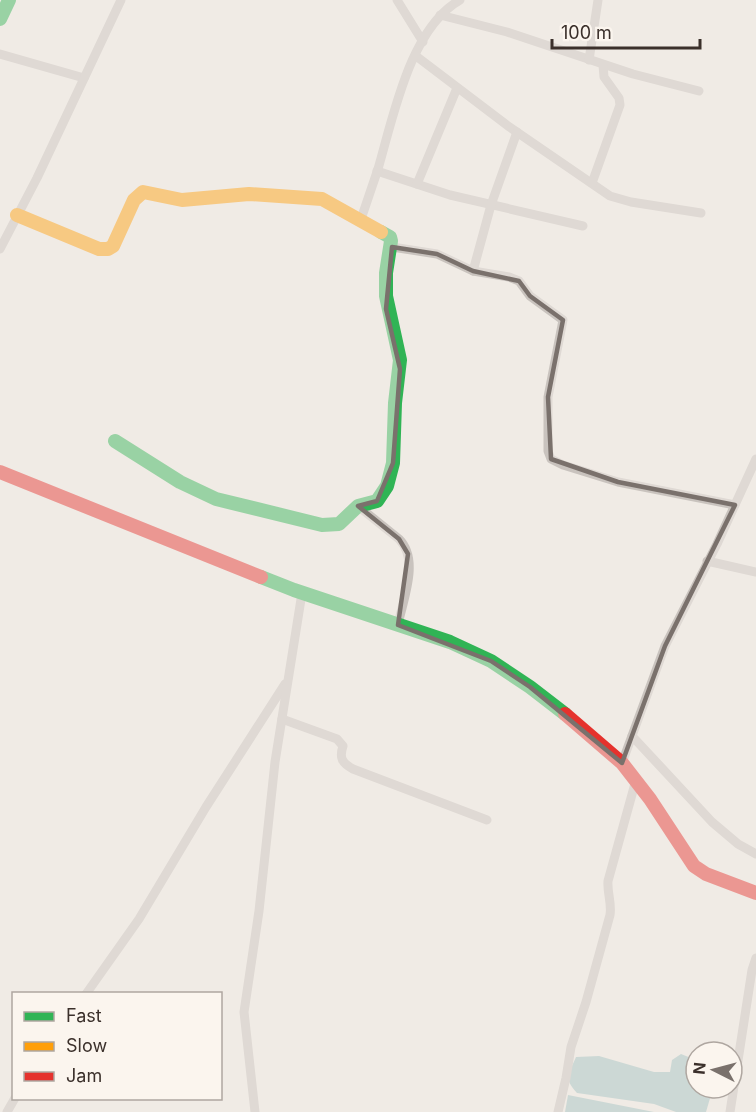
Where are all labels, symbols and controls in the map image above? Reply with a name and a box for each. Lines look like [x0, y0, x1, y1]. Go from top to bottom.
scale bar [552, 12, 700, 50]
text: 100 m [561, 22, 612, 43]
legend [12, 992, 222, 1100]
text: Fast [66, 1005, 102, 1026]
text: Slow [66, 1035, 107, 1056]
north arrow [684, 1040, 744, 1100]
text: N [688, 1061, 710, 1076]
text: Jam [66, 1065, 102, 1086]

